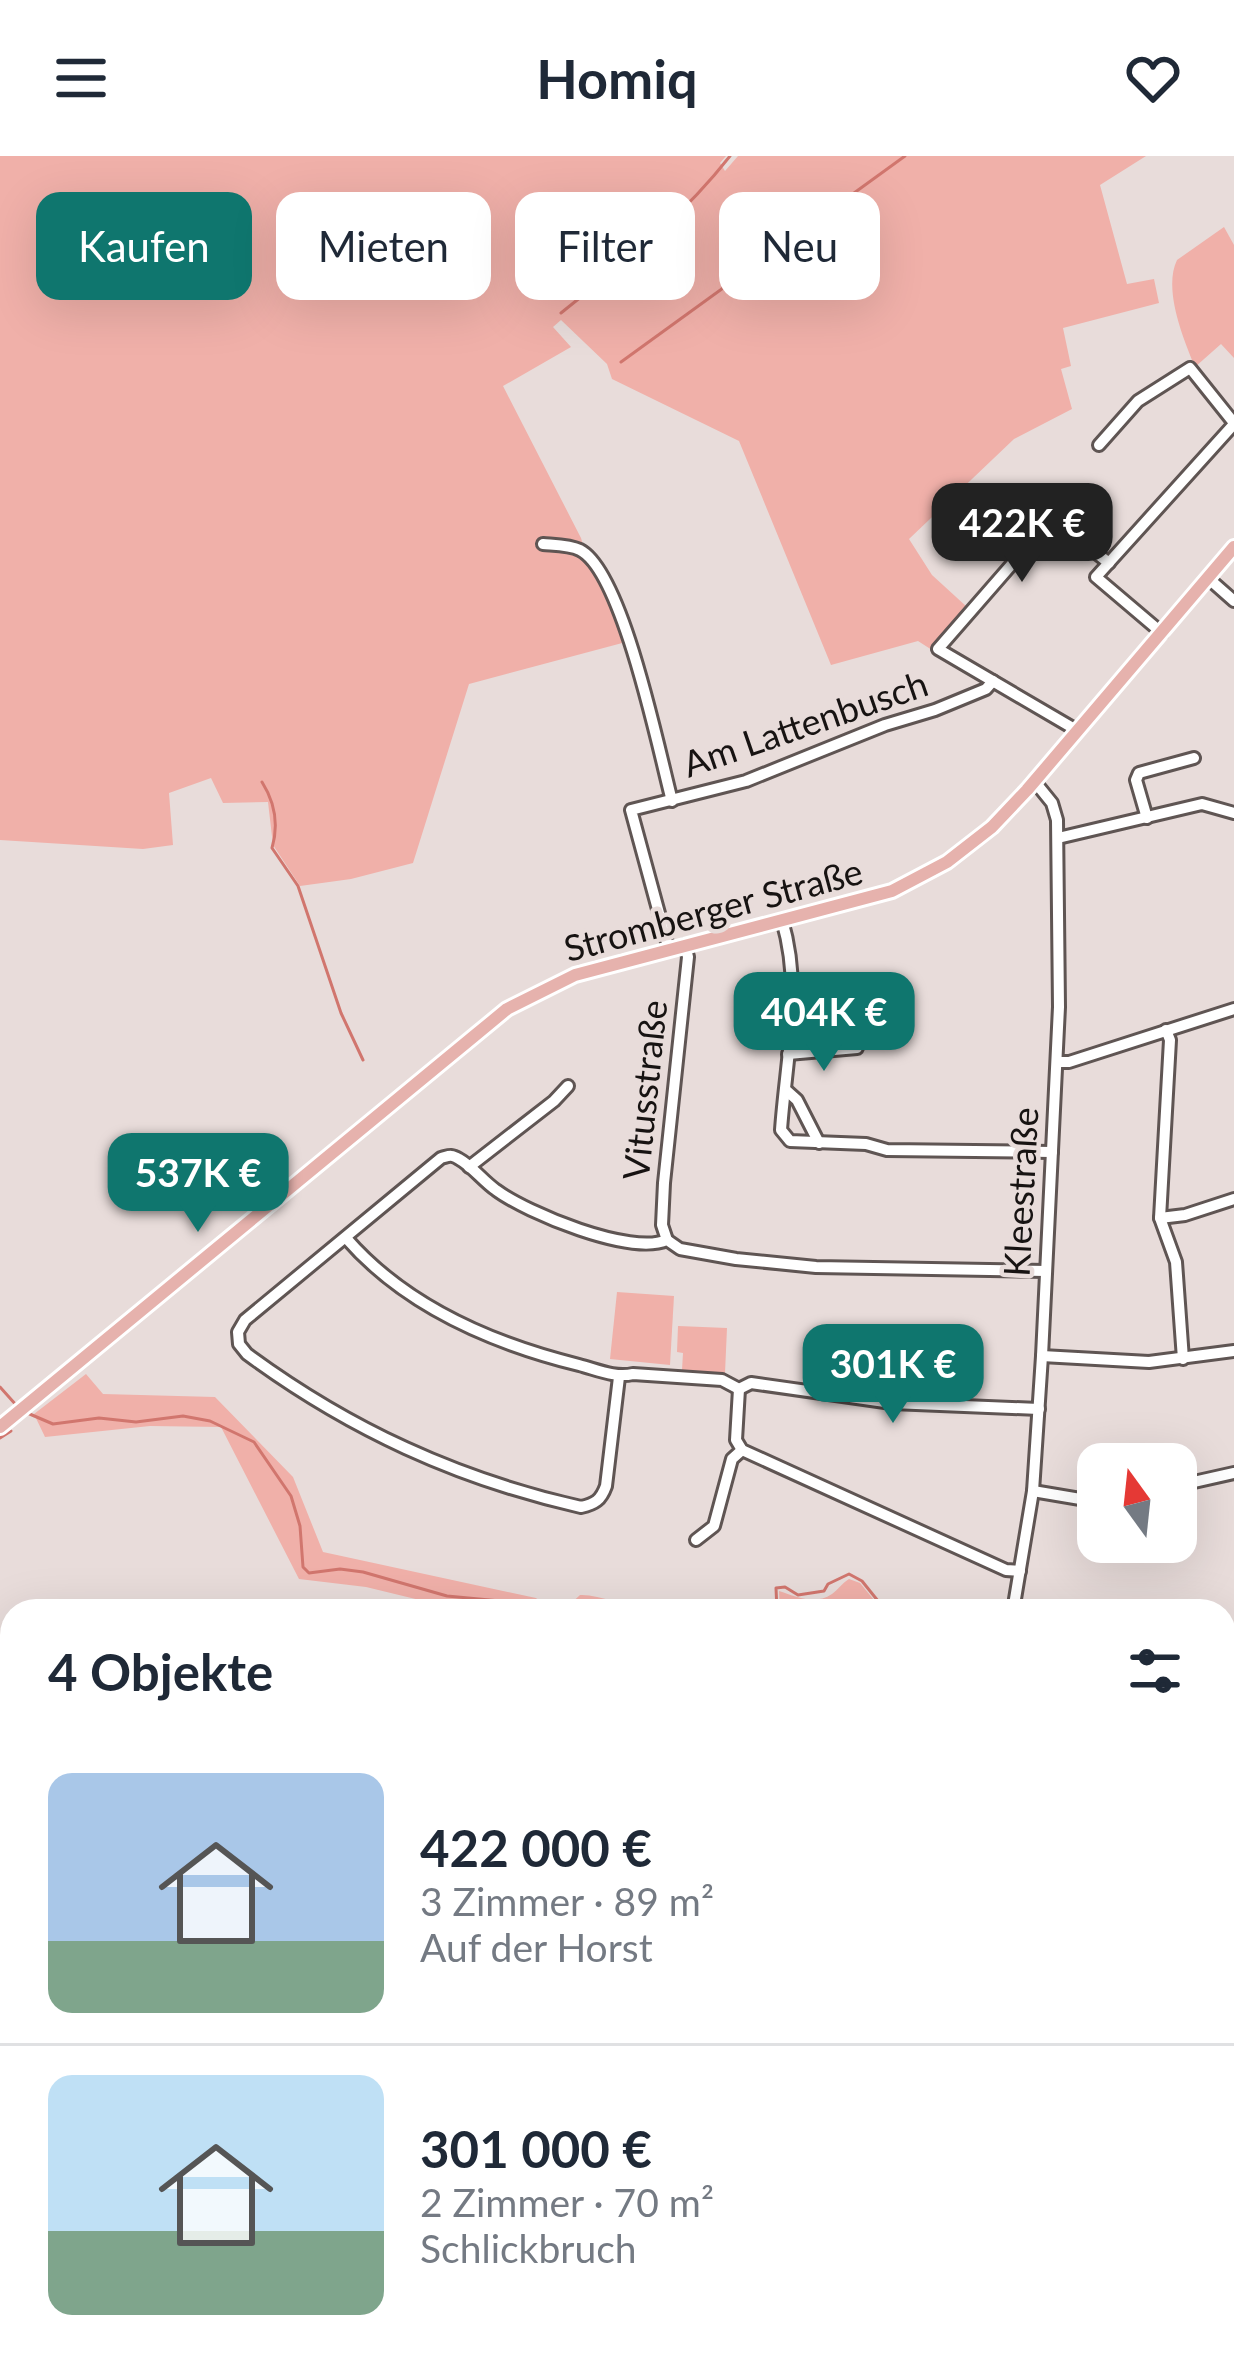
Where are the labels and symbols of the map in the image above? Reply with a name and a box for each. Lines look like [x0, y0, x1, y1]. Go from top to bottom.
pin: 422K € [924, 483, 1120, 585]
street label: Am Lattenbusch [677, 661, 933, 785]
street label: Stromberger Straße [559, 848, 867, 970]
pin: 404K € [726, 972, 922, 1074]
street label: Vitusstraße [613, 998, 675, 1182]
street label: Kleestraße [994, 1106, 1046, 1278]
pin: 537K € [100, 1133, 296, 1235]
pin: 301K € [795, 1324, 991, 1426]
north arrow [1077, 1443, 1197, 1563]

